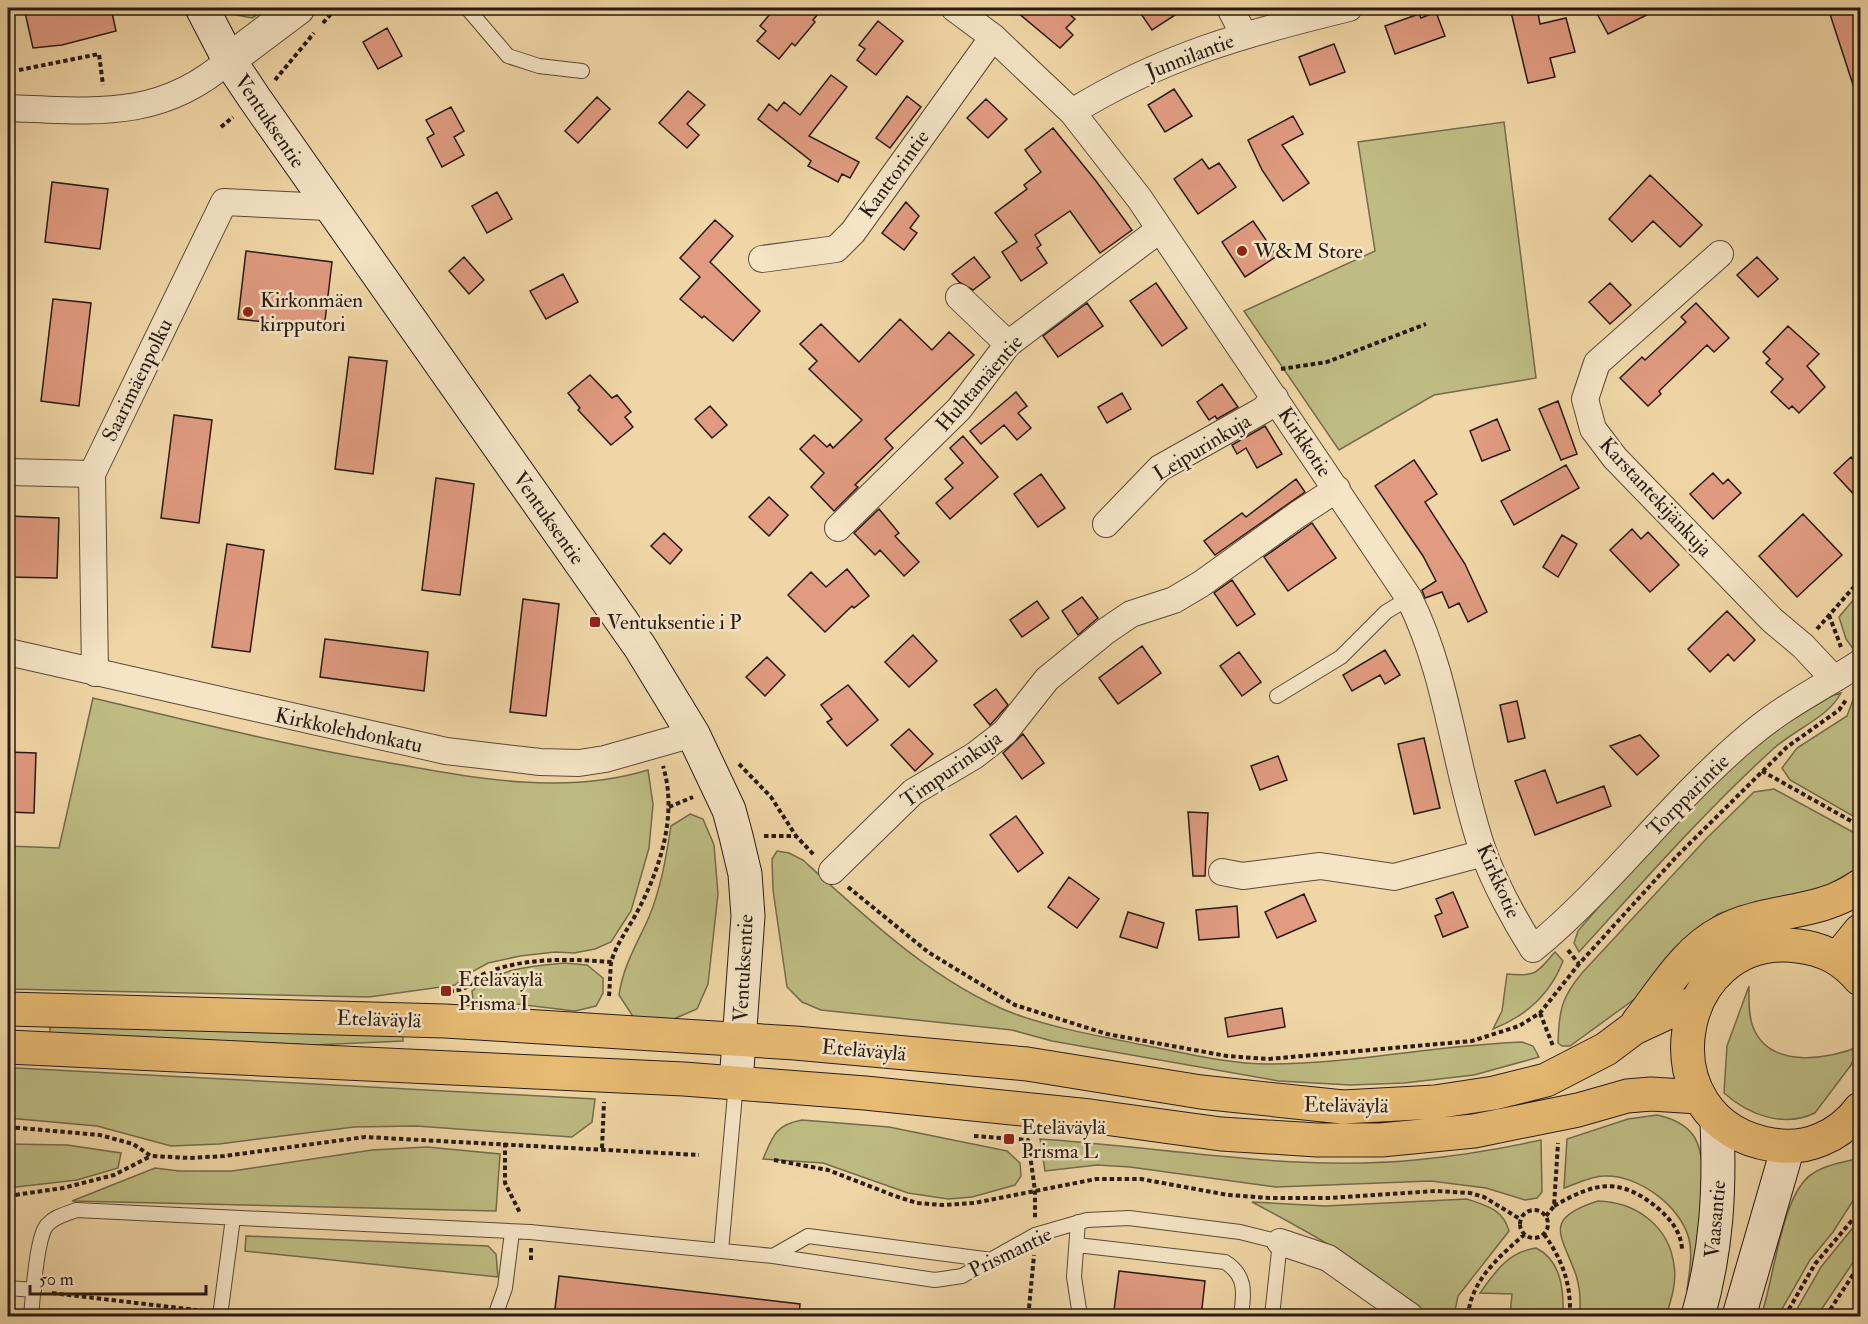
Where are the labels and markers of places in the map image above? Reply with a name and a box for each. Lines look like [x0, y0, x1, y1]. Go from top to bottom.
place label: W&M Store [1253, 238, 1363, 265]
marker: W&M Store [1235, 244, 1249, 258]
place label: Kirkonmäen kirpputori [260, 287, 363, 338]
marker: Kirkonmäen kirpputori [241, 305, 255, 319]
place label: Ventuksentie i P [607, 609, 742, 636]
marker: Ventuksentie i P [588, 615, 602, 629]
place label: Eteläväylä Prisma I [458, 966, 543, 1017]
marker: Eteläväylä Prisma I [439, 984, 453, 998]
place label: Eteläväylä Prisma L [1021, 1114, 1106, 1165]
marker: Eteläväylä Prisma L [1002, 1132, 1016, 1146]

